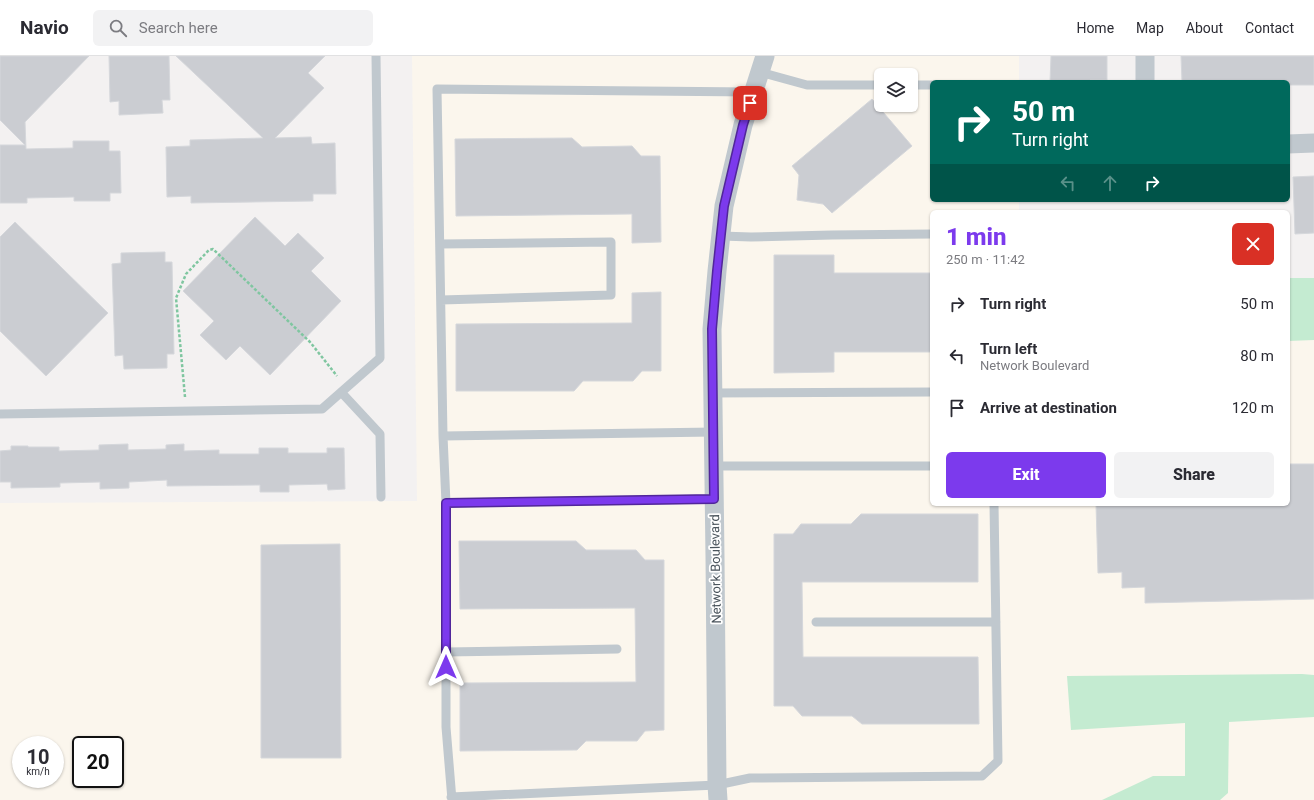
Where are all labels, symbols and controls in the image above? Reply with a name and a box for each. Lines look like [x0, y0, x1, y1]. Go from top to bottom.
search box [93, 10, 373, 46]
text: Navio [20, 16, 69, 39]
icon: search [107, 17, 129, 39]
text: Search here [139, 19, 218, 37]
text: Home [1076, 20, 1114, 36]
text: Map [1136, 20, 1164, 36]
text: About [1186, 20, 1223, 36]
text: Contact [1245, 20, 1294, 36]
map controls [874, 68, 918, 112]
button: layers [874, 68, 918, 112]
pin [733, 86, 767, 120]
icon: arrive [739, 92, 761, 114]
text: 50 m [1012, 95, 1075, 128]
icon: right [946, 96, 998, 148]
text: Turn right [1012, 129, 1089, 150]
icon: left [1057, 172, 1079, 194]
icon: ahead [1099, 172, 1121, 194]
icon: right [1141, 172, 1163, 194]
text: 1 min [946, 223, 1007, 251]
button: close [1232, 223, 1274, 265]
text: 250 m · 11:42 [946, 252, 1025, 267]
icon: right [946, 293, 968, 315]
text: Turn right [980, 295, 1046, 313]
text: 50 m [1240, 295, 1274, 313]
text: Turn left [980, 340, 1037, 358]
icon: left [946, 345, 968, 367]
text: 80 m [1240, 347, 1274, 365]
text: Network Boulevard [980, 358, 1089, 373]
icon: arrive [946, 397, 968, 419]
text: Arrive at destination [980, 399, 1117, 417]
text: 120 m [1232, 399, 1274, 417]
button: Exit [946, 452, 1106, 498]
button: Share [1114, 452, 1274, 498]
street label: Network Boulevard [707, 514, 724, 624]
position arrow [425, 646, 467, 688]
speed limit sign: 20 [72, 736, 124, 788]
text: 10 [27, 745, 49, 769]
text: km/h [26, 766, 50, 777]

